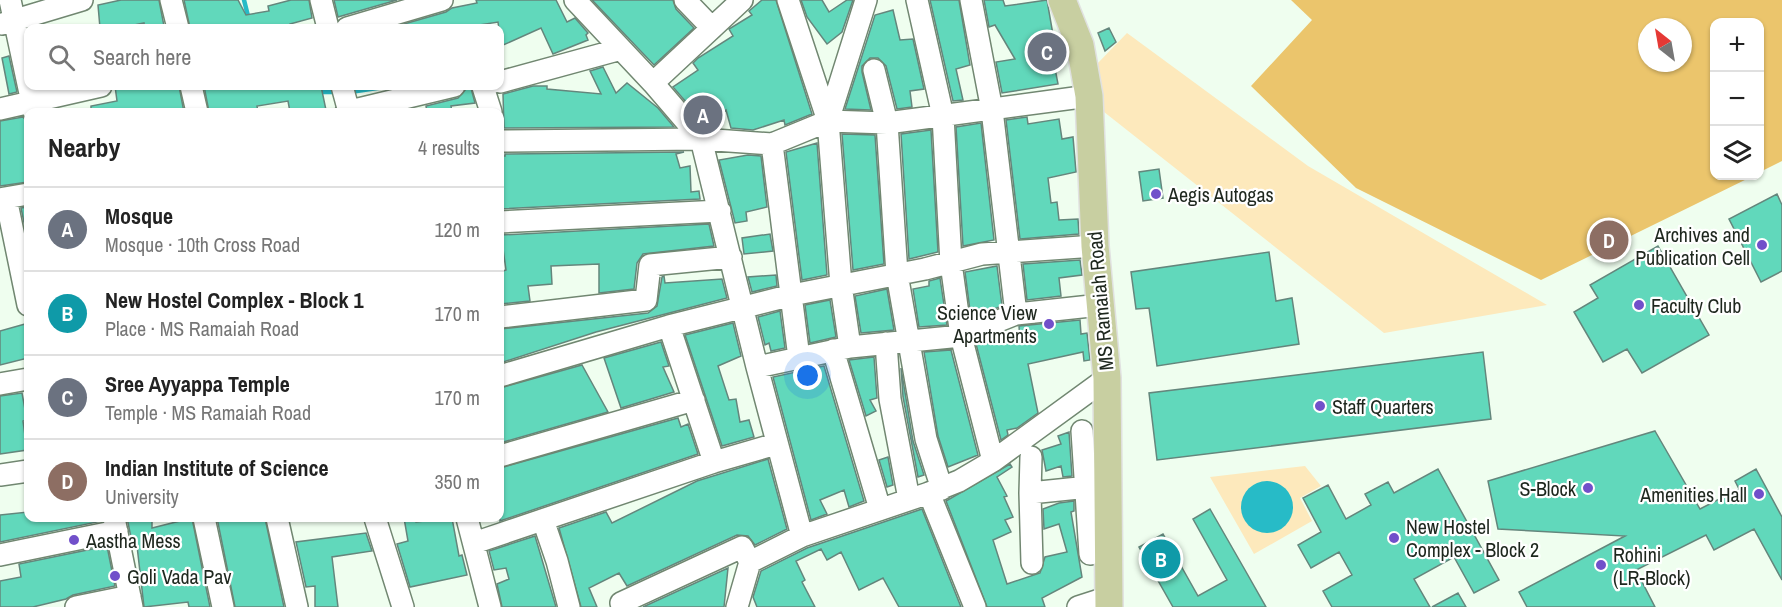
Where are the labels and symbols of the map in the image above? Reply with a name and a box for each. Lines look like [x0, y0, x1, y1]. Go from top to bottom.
north arrow [1638, 18, 1692, 72]
pin: C [1028, 29, 1066, 74]
pin: A [684, 92, 722, 138]
place label: Aegis Autogas [1167, 181, 1274, 208]
marker: Aegis Autogas [1149, 187, 1163, 201]
pin: D [1590, 218, 1628, 262]
place label: Archives and Publication Cell [1635, 221, 1750, 271]
street label: MS Ramaiah Road [1080, 230, 1120, 372]
marker: Archives and Publication Cell [1755, 238, 1769, 252]
place label: Faculty Club [1651, 292, 1741, 319]
marker: Faculty Club [1632, 298, 1646, 312]
place label: Science View Apartments [937, 299, 1037, 349]
marker: Science View Apartments [1042, 317, 1056, 331]
your location [793, 361, 822, 390]
place label: Staff Quarters [1332, 393, 1434, 420]
marker: Staff Quarters [1313, 399, 1327, 413]
place label: S-Block [1520, 475, 1577, 502]
marker: S-Block [1581, 481, 1595, 495]
place label: Amenities Hall [1639, 481, 1747, 508]
marker: Amenities Hall [1752, 487, 1766, 501]
place label: New Hostel Complex - Block 2 [1406, 513, 1539, 563]
place label: Aastha Mess [85, 527, 181, 554]
marker: New Hostel Complex - Block 2 [1387, 531, 1401, 545]
marker: Aastha Mess [67, 533, 81, 547]
pin: B [1142, 536, 1180, 582]
place label: Rohini (LR-Block) [1613, 541, 1690, 591]
marker: Rohini (LR-Block) [1594, 558, 1608, 572]
place label: Goli Vada Pav [127, 563, 232, 590]
marker: Goli Vada Pav [108, 569, 122, 583]

